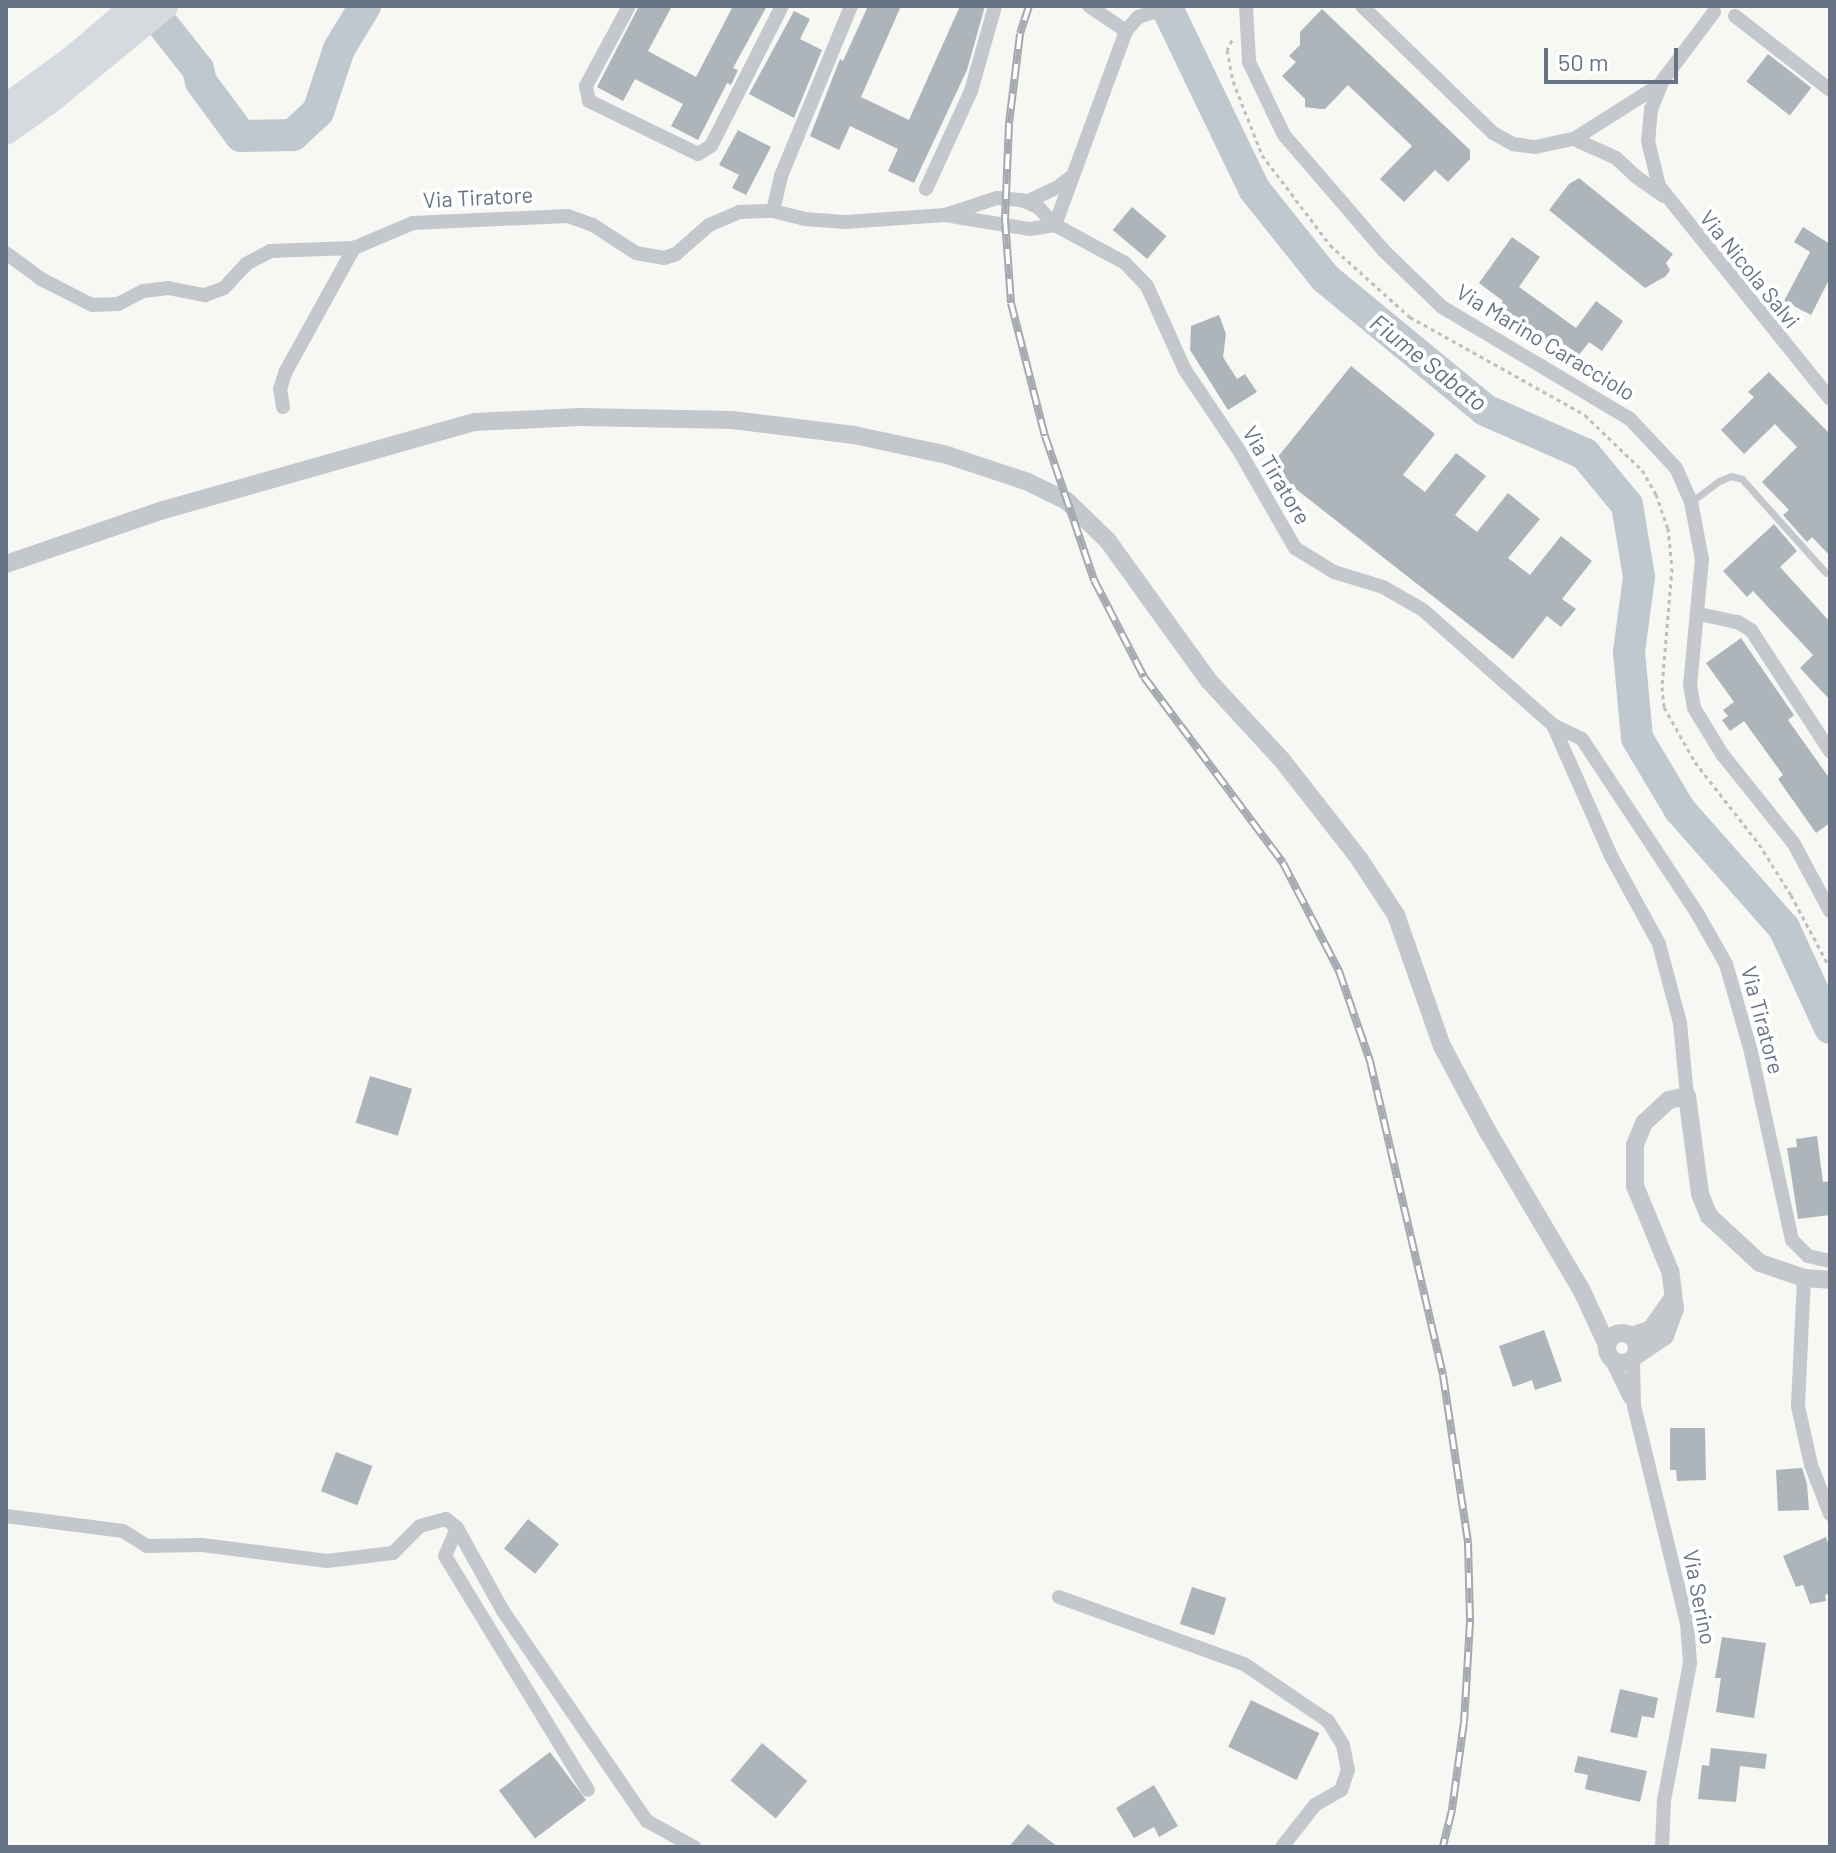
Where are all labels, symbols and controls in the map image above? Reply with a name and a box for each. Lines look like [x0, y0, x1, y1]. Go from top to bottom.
scale bar [1548, 32, 1682, 82]
text: 50 m [1558, 47, 1609, 76]
street label: Via Tiratore [422, 181, 534, 213]
street label: Via Nicola Salvi [1694, 205, 1806, 333]
street label: Via Marino Caracciolo [1452, 278, 1640, 406]
water label: Fiume Sabato [1365, 307, 1493, 417]
street label: Via Tiratore [1237, 421, 1317, 529]
street label: Via Tiratore [1736, 963, 1790, 1077]
street label: Via Serino [1678, 1547, 1722, 1647]

